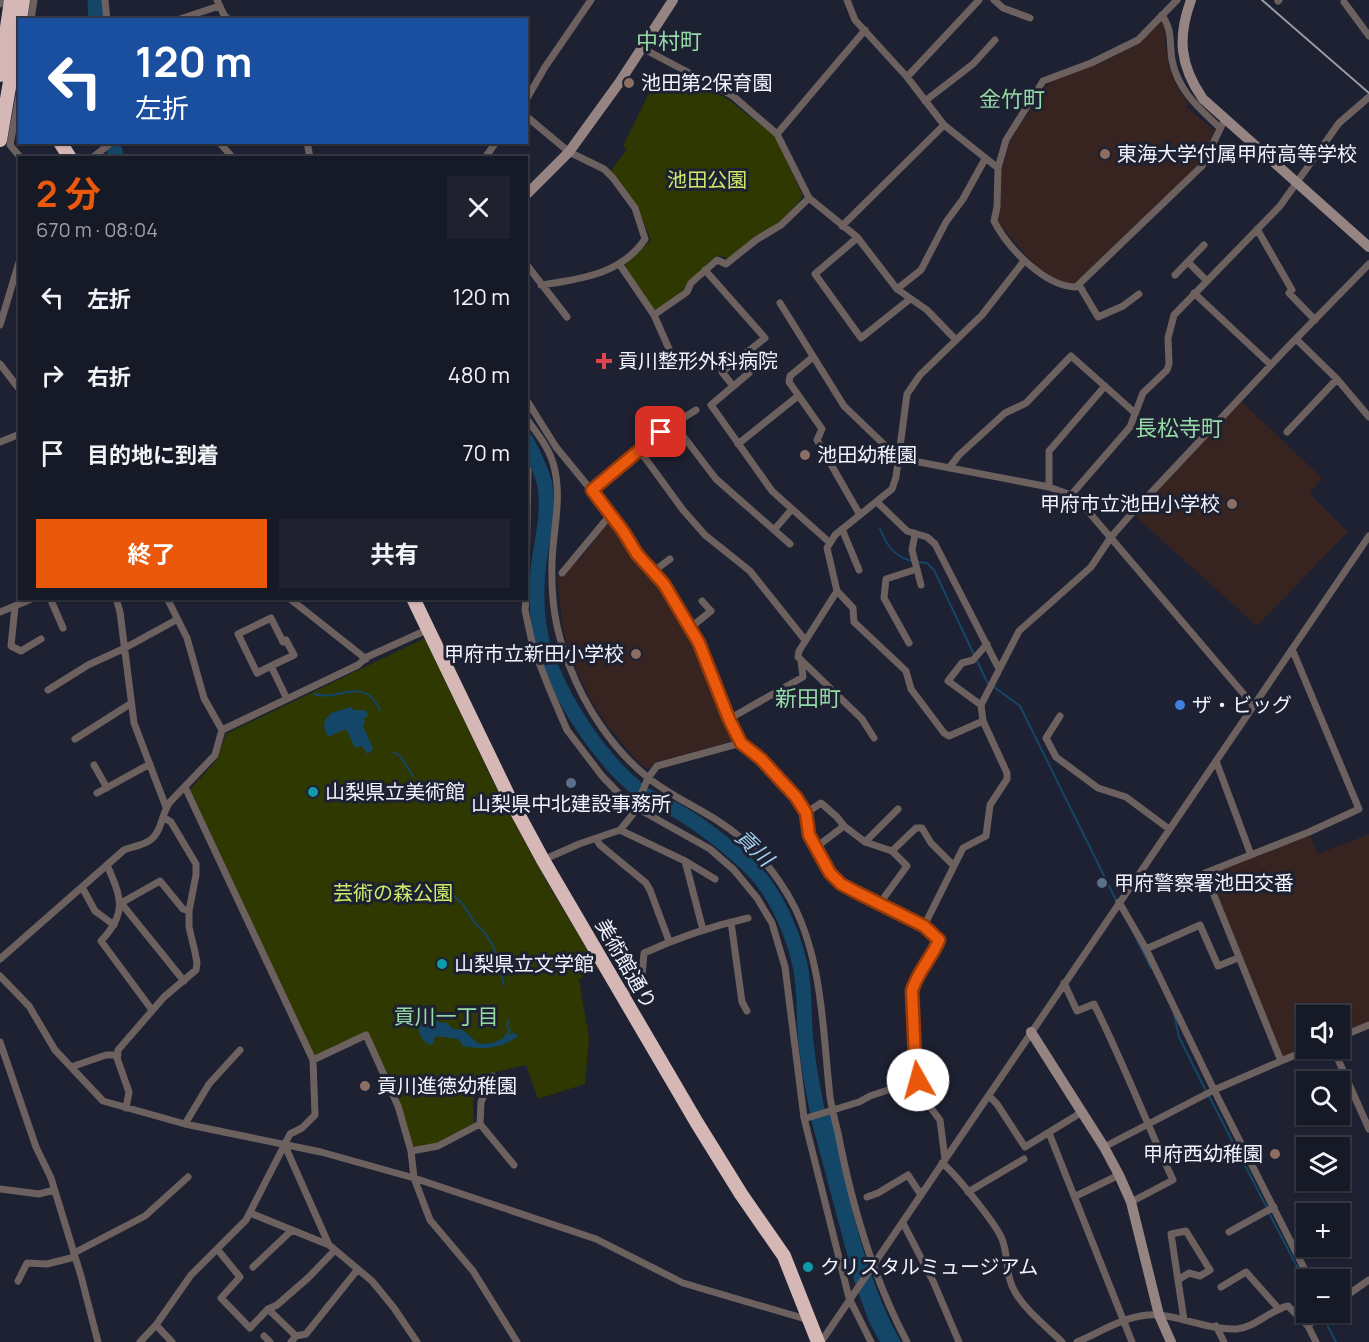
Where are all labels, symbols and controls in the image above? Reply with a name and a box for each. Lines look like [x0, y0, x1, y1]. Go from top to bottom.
district label: 中村町 [636, 26, 702, 56]
text: 120 m [135, 32, 252, 90]
icon: left [36, 42, 114, 120]
place label: 池田第2保育園 [641, 69, 772, 96]
marker: 池田第2保育園 [622, 76, 636, 90]
district label: 金竹町 [979, 84, 1045, 114]
text: 左折 [135, 89, 189, 126]
place label: 東海大学付属甲府高等学校 [1117, 140, 1357, 167]
marker: 東海大学付属甲府高等学校 [1098, 147, 1112, 161]
park label: 池田公園 [667, 166, 747, 193]
text: 2 分 [36, 169, 101, 218]
button: close [447, 176, 510, 239]
text: 670 m · 08:04 [36, 216, 158, 243]
icon: left [36, 281, 69, 314]
text: 120 m [452, 282, 510, 312]
text: 左折 [87, 284, 131, 314]
place label: 貢川整形外科病院 [618, 347, 778, 374]
marker: 貢川整形外科病院 [595, 352, 613, 370]
icon: right [36, 359, 69, 392]
text: 480 m [448, 360, 510, 390]
text: 右折 [87, 362, 131, 392]
pin [635, 406, 686, 457]
district label: 長松寺町 [1135, 413, 1223, 443]
icon: arrive [644, 415, 677, 448]
icon: arrive [36, 437, 69, 470]
text: 70 m [462, 438, 510, 468]
text: 目的地に到着 [87, 440, 219, 470]
place label: 池田幼稚園 [817, 441, 917, 468]
marker: 池田幼稚園 [798, 448, 812, 462]
place label: 甲府市立池田小学校 [1040, 490, 1220, 517]
marker: 甲府市立池田小学校 [1225, 497, 1239, 511]
button: 終了 [36, 519, 267, 588]
button: 共有 [279, 519, 510, 588]
place label: 甲府市立新田小学校 [444, 640, 624, 667]
marker: 甲府市立新田小学校 [629, 647, 643, 661]
district label: 新田町 [775, 683, 841, 713]
place label: ザ・ビッグ [1192, 691, 1292, 718]
marker: ザ・ビッグ [1173, 698, 1187, 712]
marker: 山梨県中北建設事務所 [564, 776, 578, 790]
place label: 山梨県立美術館 [325, 778, 465, 805]
marker: 山梨県立美術館 [306, 785, 320, 799]
place label: 山梨県中北建設事務所 [471, 790, 671, 817]
water label: 貢川 [730, 823, 781, 873]
place label: 甲府警察署池田交番 [1114, 869, 1294, 896]
marker: 甲府警察署池田交番 [1095, 876, 1109, 890]
park label: 芸術の森公園 [333, 879, 453, 906]
street label: 美術館通り [590, 914, 663, 1014]
place label: 山梨県立文学館 [454, 950, 594, 977]
marker: 山梨県立文学館 [435, 957, 449, 971]
district label: 貢川一丁目 [394, 1002, 499, 1030]
map controls [1296, 1005, 1350, 1323]
button: sound [1296, 1005, 1350, 1059]
position arrow [886, 1048, 950, 1112]
button: search [1296, 1071, 1350, 1125]
place label: 貢川進徳幼稚園 [377, 1072, 517, 1099]
marker: 貢川進徳幼稚園 [358, 1079, 372, 1093]
button: layers [1296, 1137, 1350, 1191]
place label: 甲府西幼稚園 [1143, 1140, 1263, 1167]
marker: 甲府西幼稚園 [1268, 1147, 1282, 1161]
button: + [1296, 1203, 1350, 1257]
place label: クリスタルミュージアム [820, 1253, 1038, 1280]
marker: クリスタルミュージアム [801, 1260, 815, 1274]
button: − [1296, 1269, 1350, 1323]

